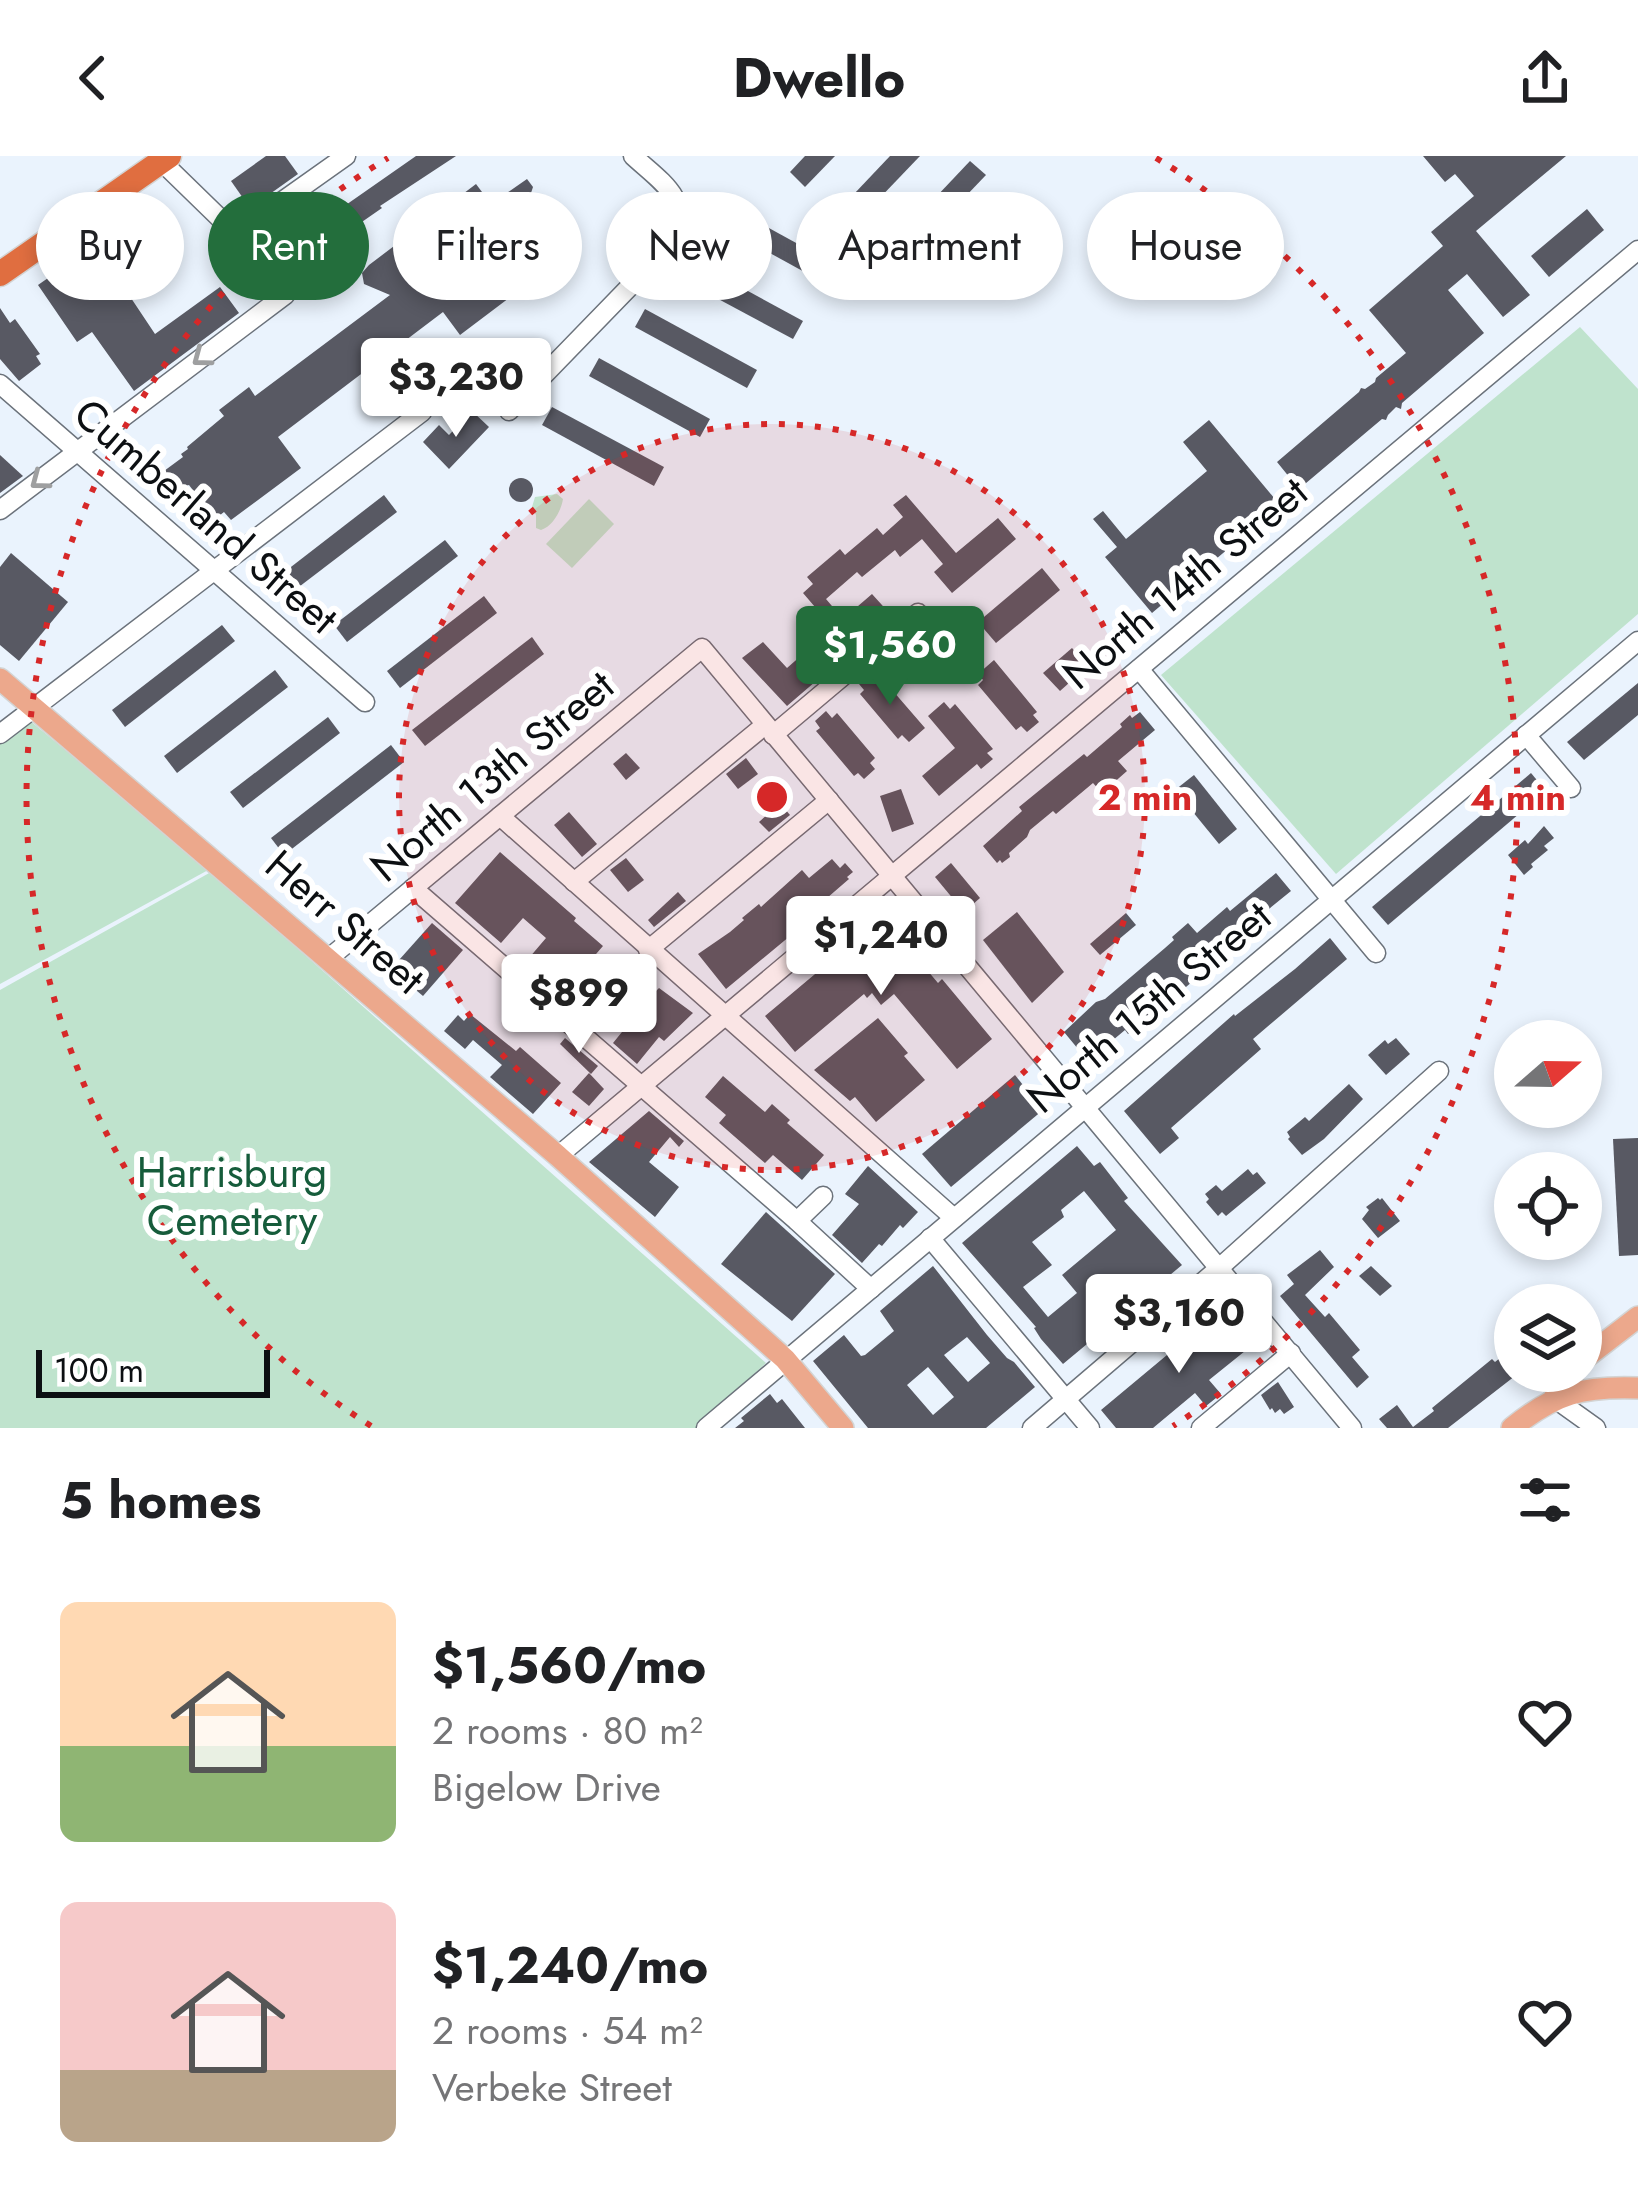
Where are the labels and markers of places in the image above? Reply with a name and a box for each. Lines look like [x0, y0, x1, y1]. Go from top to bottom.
pin: $3,230 [358, 338, 554, 440]
pin: $1,560 [792, 606, 988, 708]
centre of rings [751, 776, 793, 818]
pin: $1,240 [783, 896, 979, 998]
pin: $899 [508, 954, 650, 1056]
pin: $3,160 [1081, 1274, 1277, 1376]

